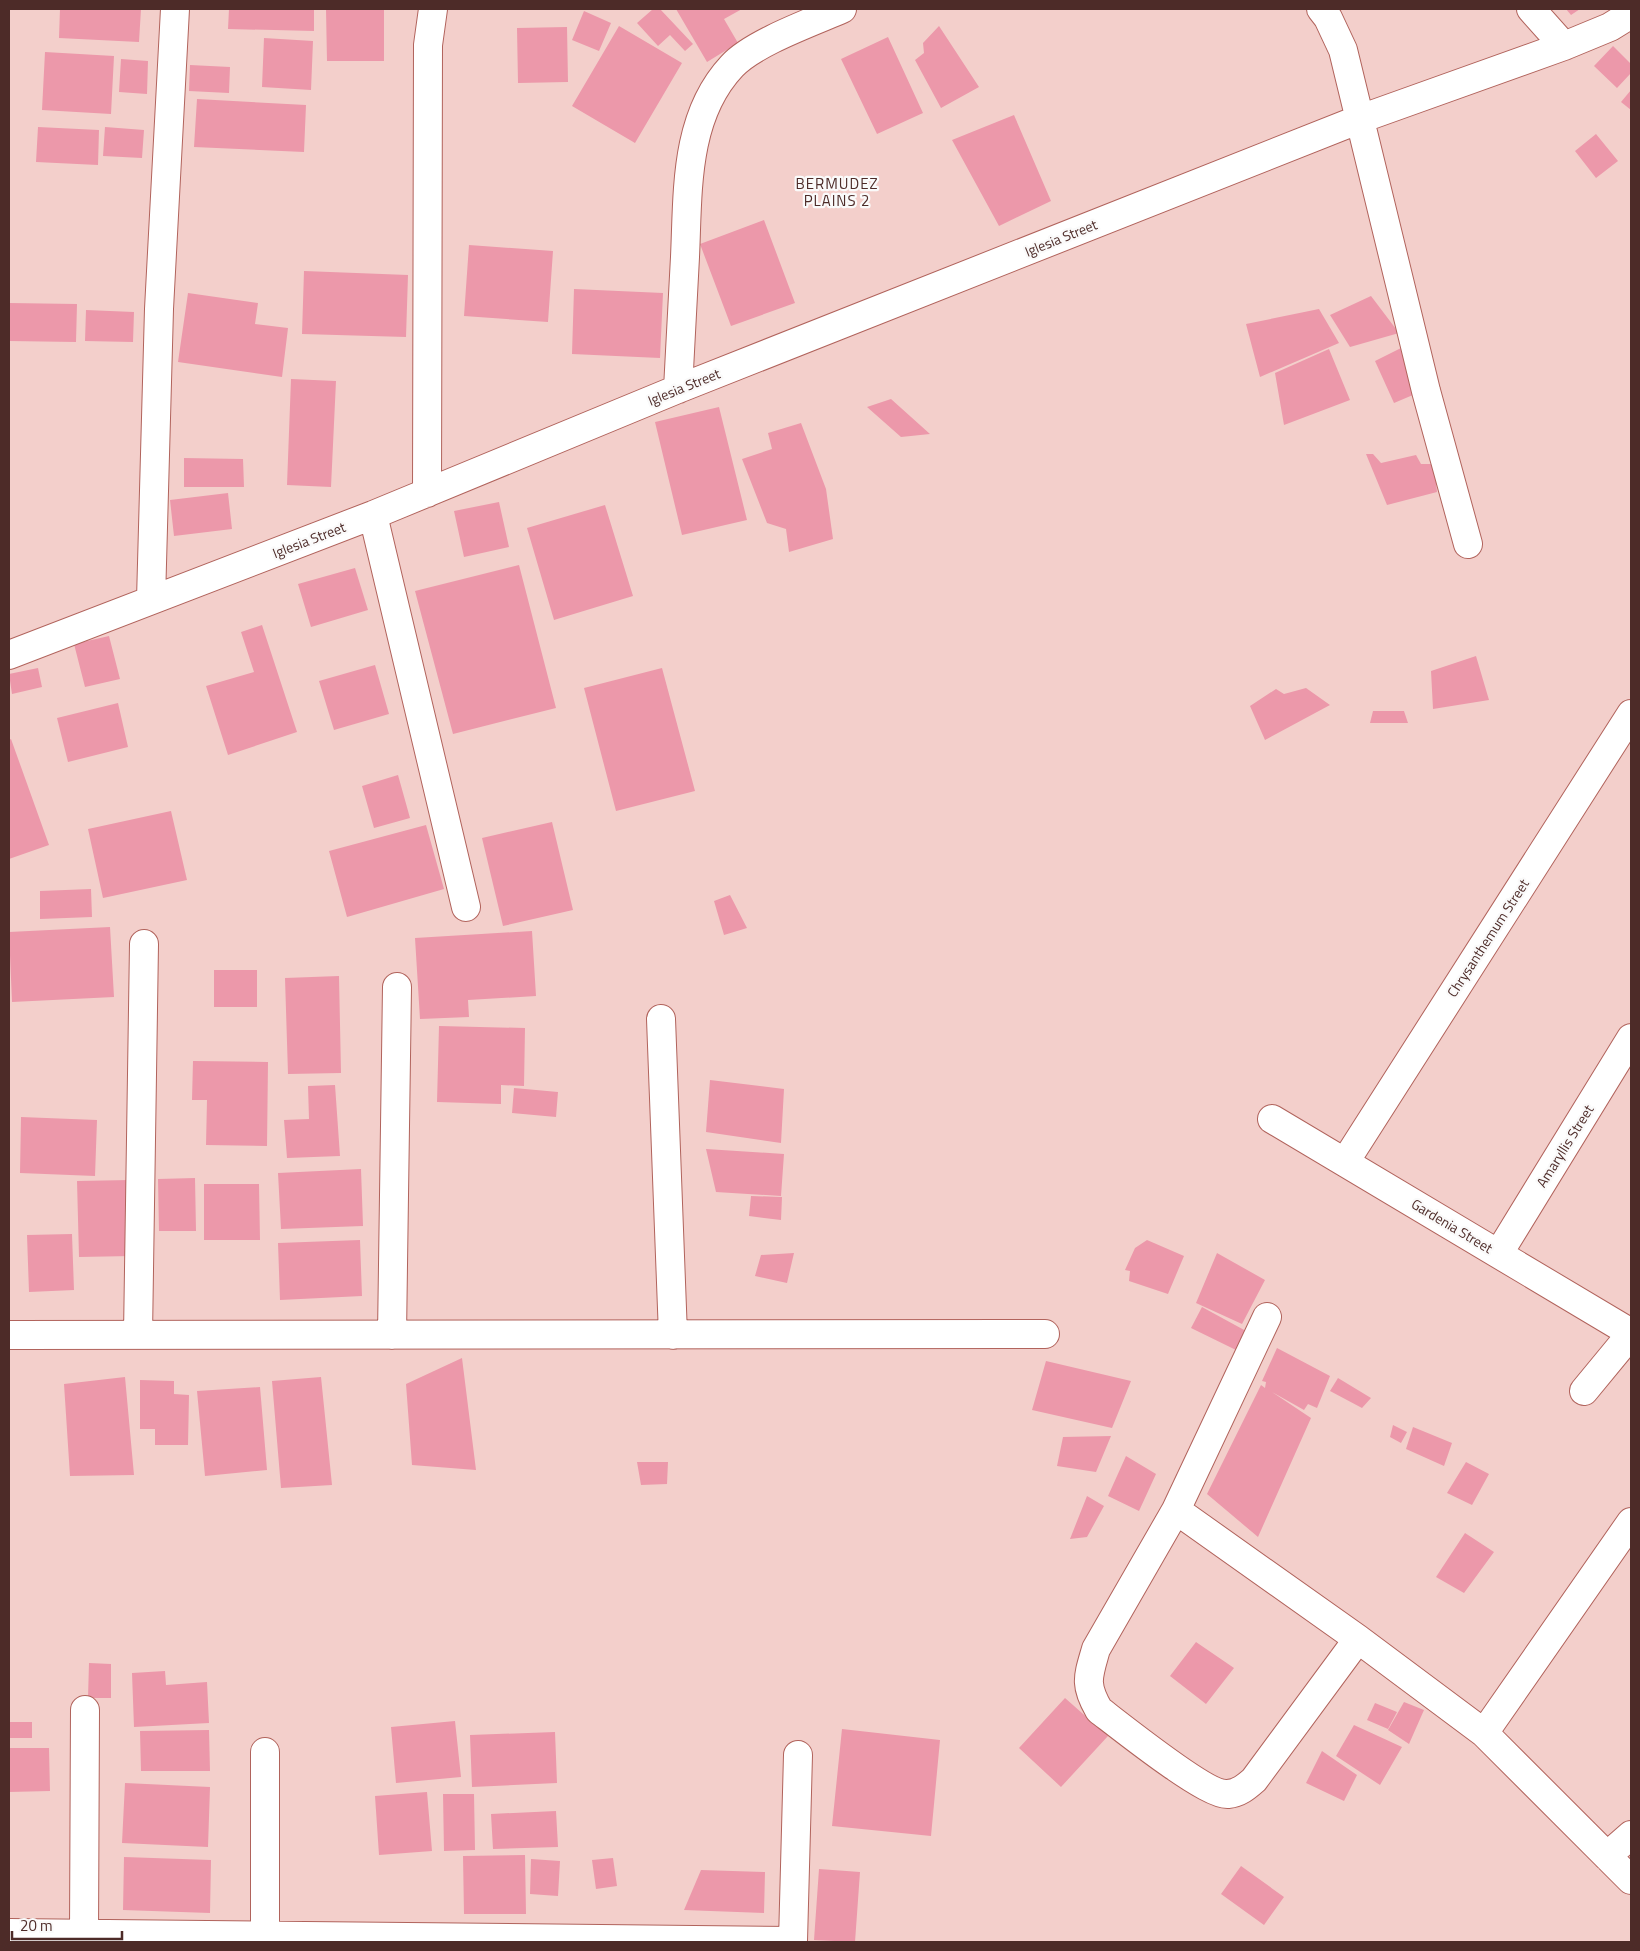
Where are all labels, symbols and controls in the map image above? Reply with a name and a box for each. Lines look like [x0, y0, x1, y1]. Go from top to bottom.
district label: BERMUDEZ PLAINS 2 [795, 172, 879, 212]
street label: Iglesia Street [1021, 213, 1100, 262]
street label: Iglesia Street [644, 362, 723, 411]
street label: Iglesia Street [269, 516, 348, 563]
street label: Chrysanthemum Street [1441, 874, 1534, 1001]
street label: Amaryllis Street [1531, 1100, 1598, 1191]
street label: Gardenia Street [1408, 1193, 1497, 1258]
scale bar [12, 1908, 122, 1940]
text: 20 m [20, 1914, 53, 1937]

